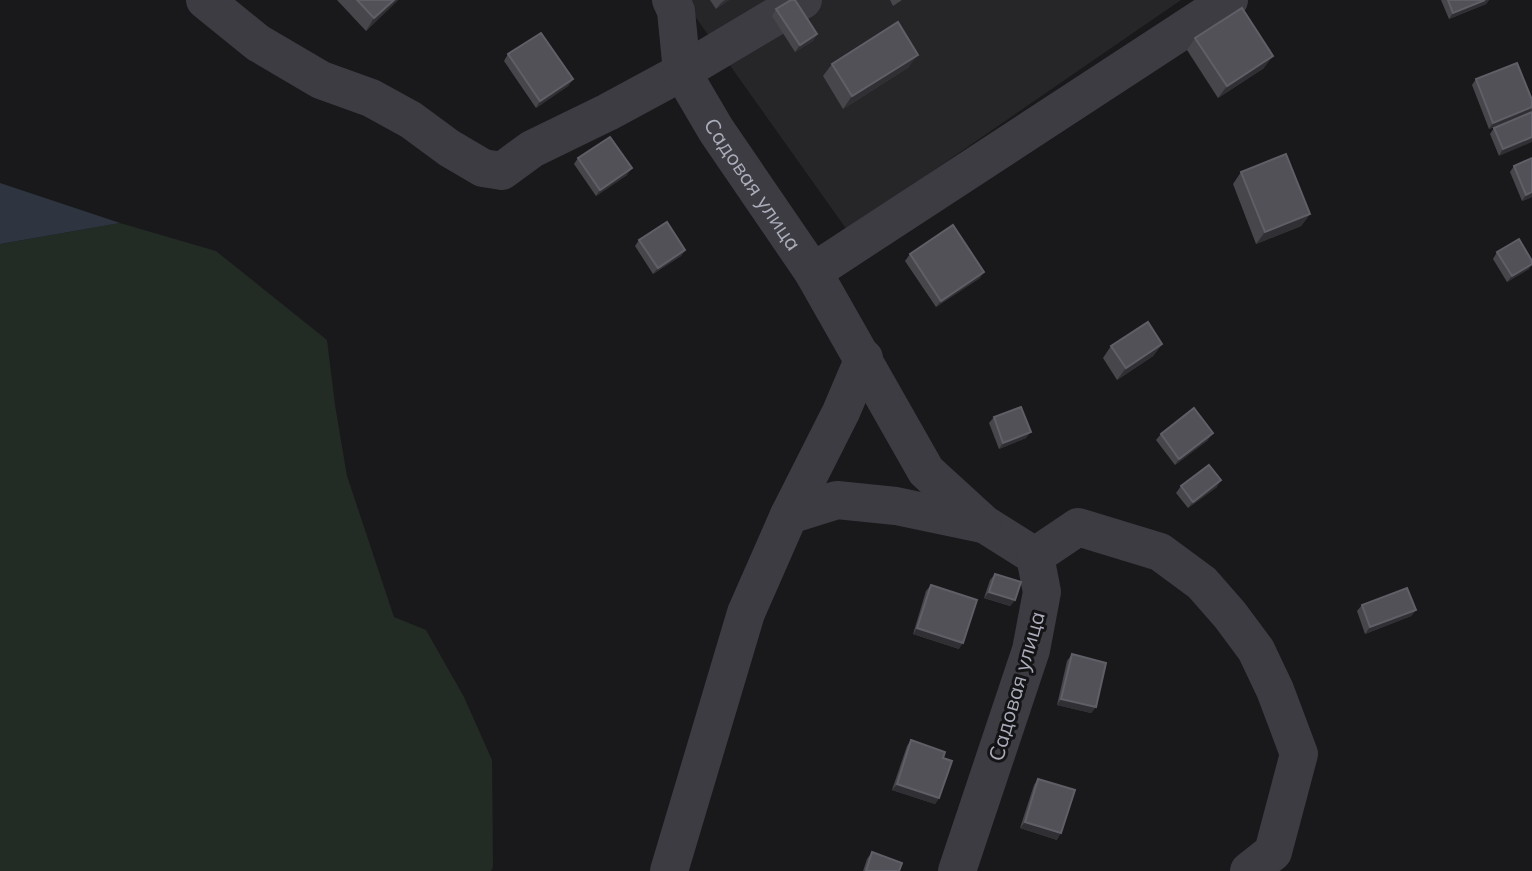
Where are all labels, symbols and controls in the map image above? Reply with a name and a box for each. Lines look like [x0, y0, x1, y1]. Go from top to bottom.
street label: Садовая улица [699, 113, 807, 255]
street label: Садовая улица [982, 608, 1050, 764]

